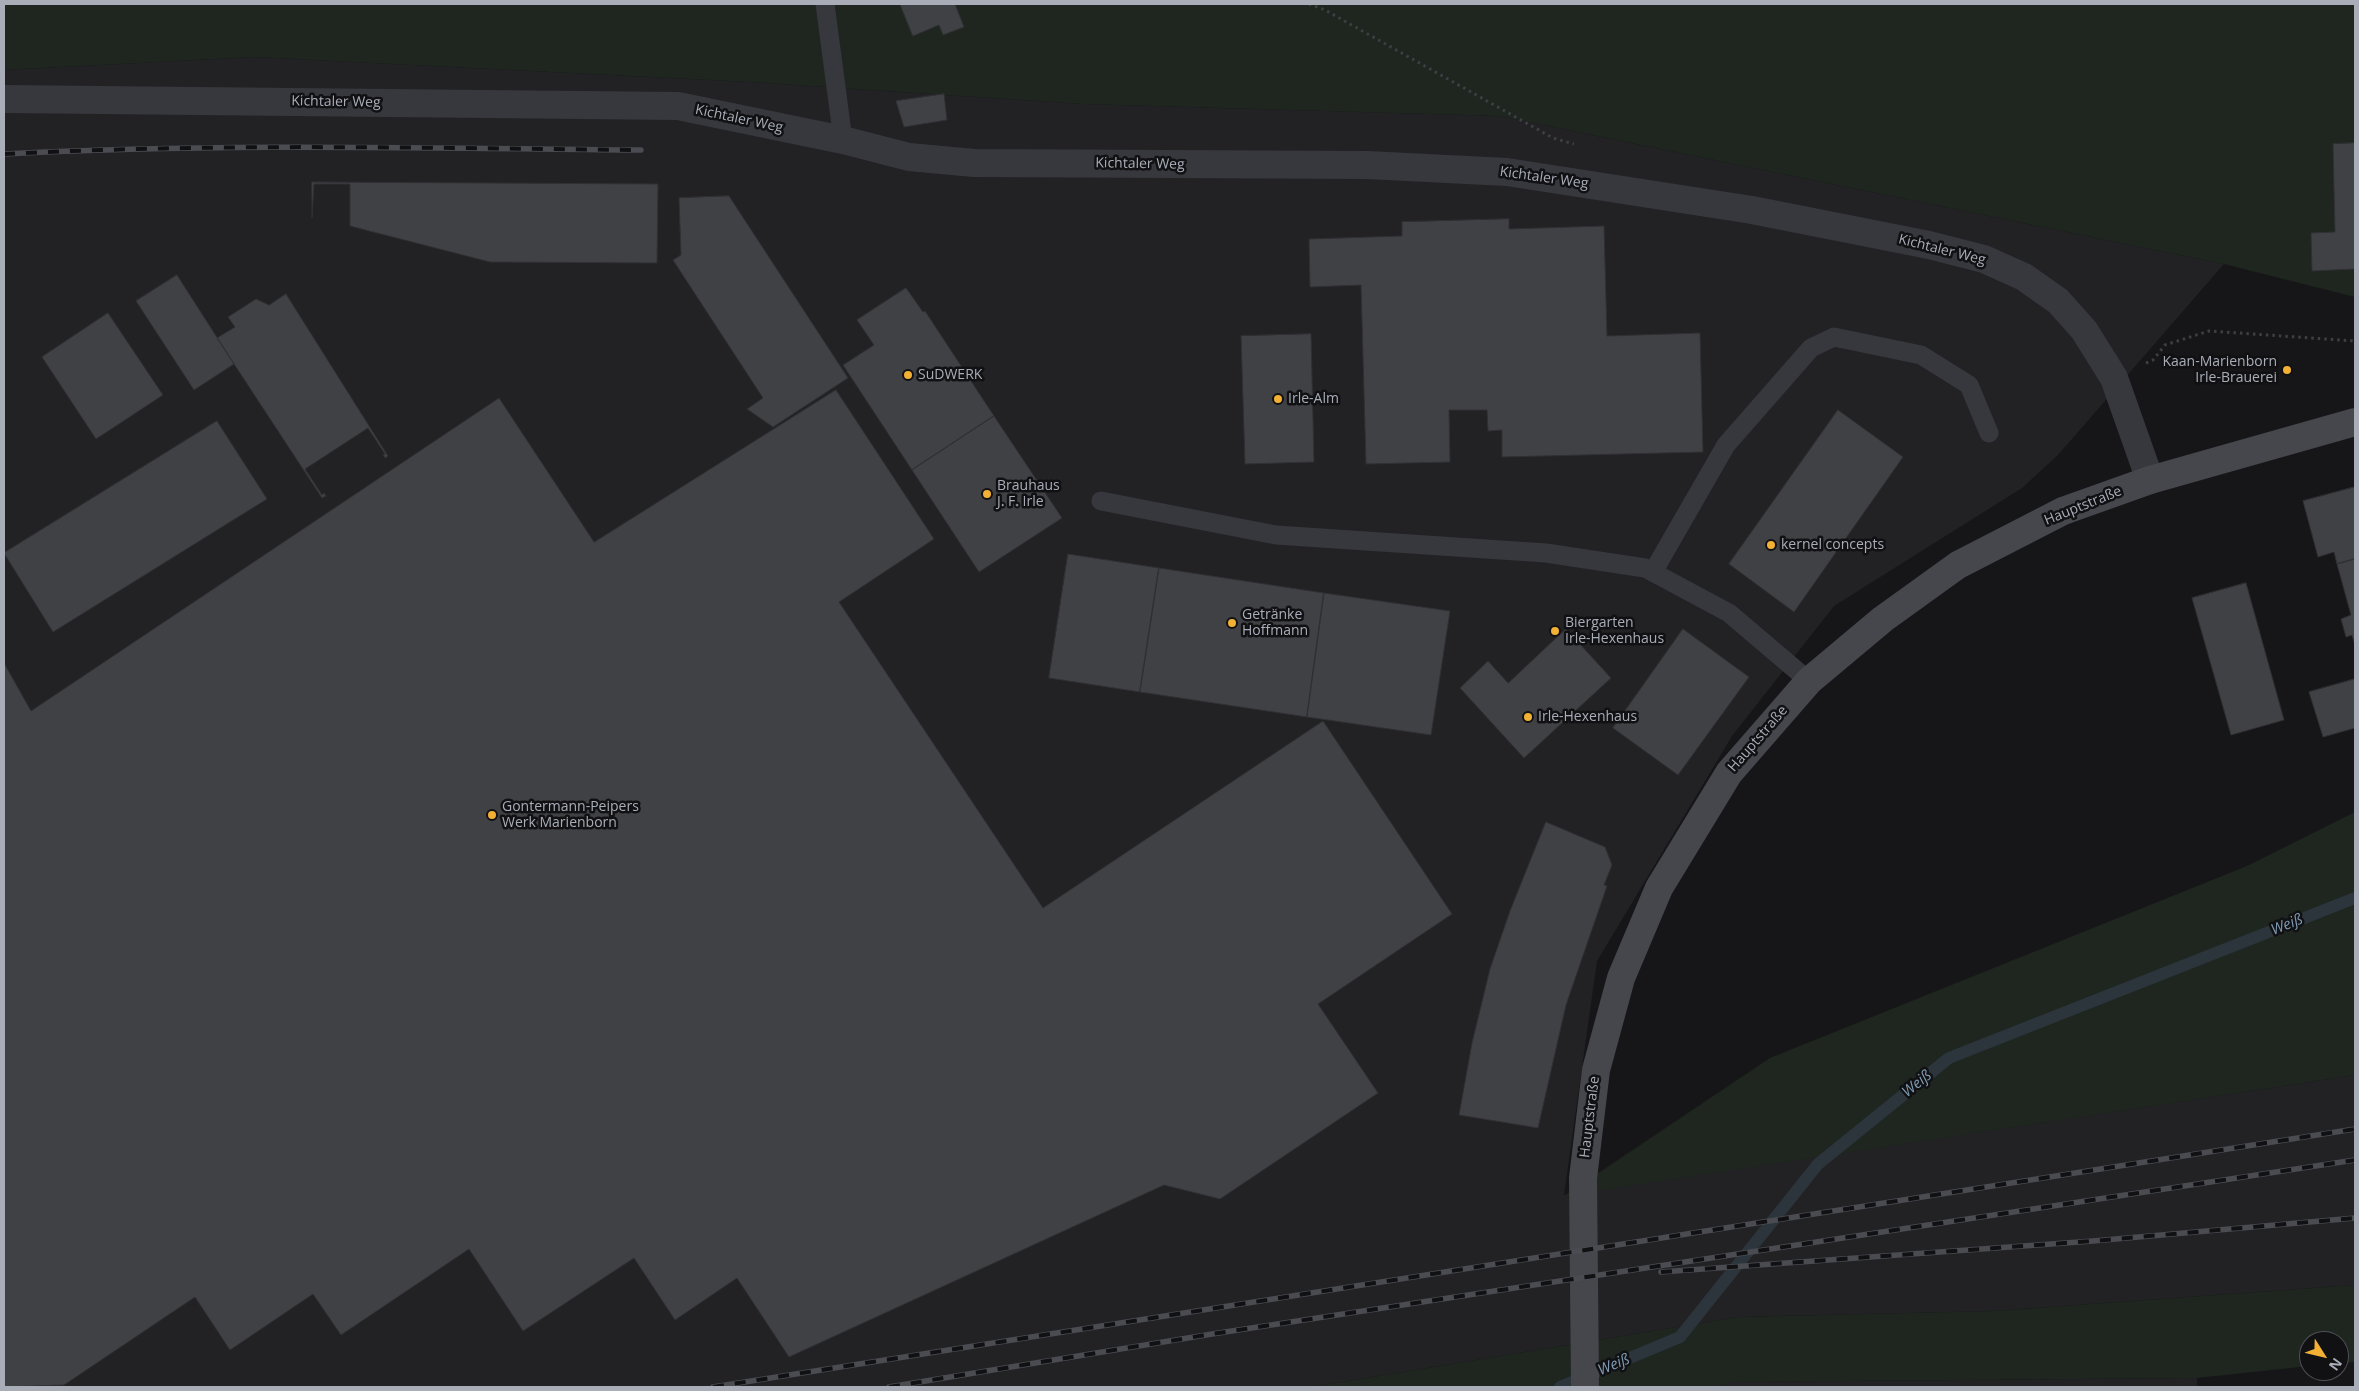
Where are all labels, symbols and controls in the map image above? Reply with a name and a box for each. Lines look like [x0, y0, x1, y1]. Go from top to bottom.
street label: Kichtaler Weg [291, 93, 381, 111]
street label: Kichtaler Weg [694, 101, 784, 137]
street label: Kichtaler Weg [1095, 155, 1185, 173]
street label: Kichtaler Weg [1499, 163, 1589, 193]
street label: Kichtaler Weg [1897, 231, 1987, 269]
place label: Kaan-Marienborn Irle-Brauerei [2162, 354, 2277, 387]
marker: Kaan-Marienborn Irle-Brauerei [2281, 364, 2293, 376]
place label: SuDWERK [918, 367, 982, 383]
marker: SuDWERK [902, 369, 914, 381]
place label: Irle-Alm [1288, 391, 1339, 407]
marker: Irle-Alm [1272, 393, 1284, 405]
place label: Brauhaus J. F. Irle [997, 478, 1060, 511]
street label: Hauptstraße [2042, 483, 2124, 529]
marker: Brauhaus J. F. Irle [981, 488, 993, 500]
place label: kernel concepts [1781, 537, 1884, 553]
marker: kernel concepts [1765, 539, 1777, 551]
place label: Getränke Hoffmann [1242, 607, 1308, 640]
place label: Biergarten Irle-Hexenhaus [1565, 615, 1664, 648]
marker: Getränke Hoffmann [1226, 617, 1238, 629]
marker: Biergarten Irle-Hexenhaus [1549, 625, 1561, 637]
street label: Hauptstraße [1725, 703, 1791, 775]
place label: Irle-Hexenhaus [1538, 709, 1637, 725]
marker: Irle-Hexenhaus [1522, 711, 1534, 723]
place label: Gontermann-Peipers Werk Marienborn [502, 799, 639, 832]
marker: Gontermann-Peipers Werk Marienborn [486, 809, 498, 821]
water label: Weiß [2268, 911, 2306, 939]
water label: Weiß [1899, 1067, 1935, 1101]
street label: Hauptstraße [1577, 1075, 1603, 1159]
north arrow [2299, 1331, 2349, 1381]
water label: Weiß [1595, 1350, 1633, 1380]
text: N [2325, 1354, 2347, 1375]

